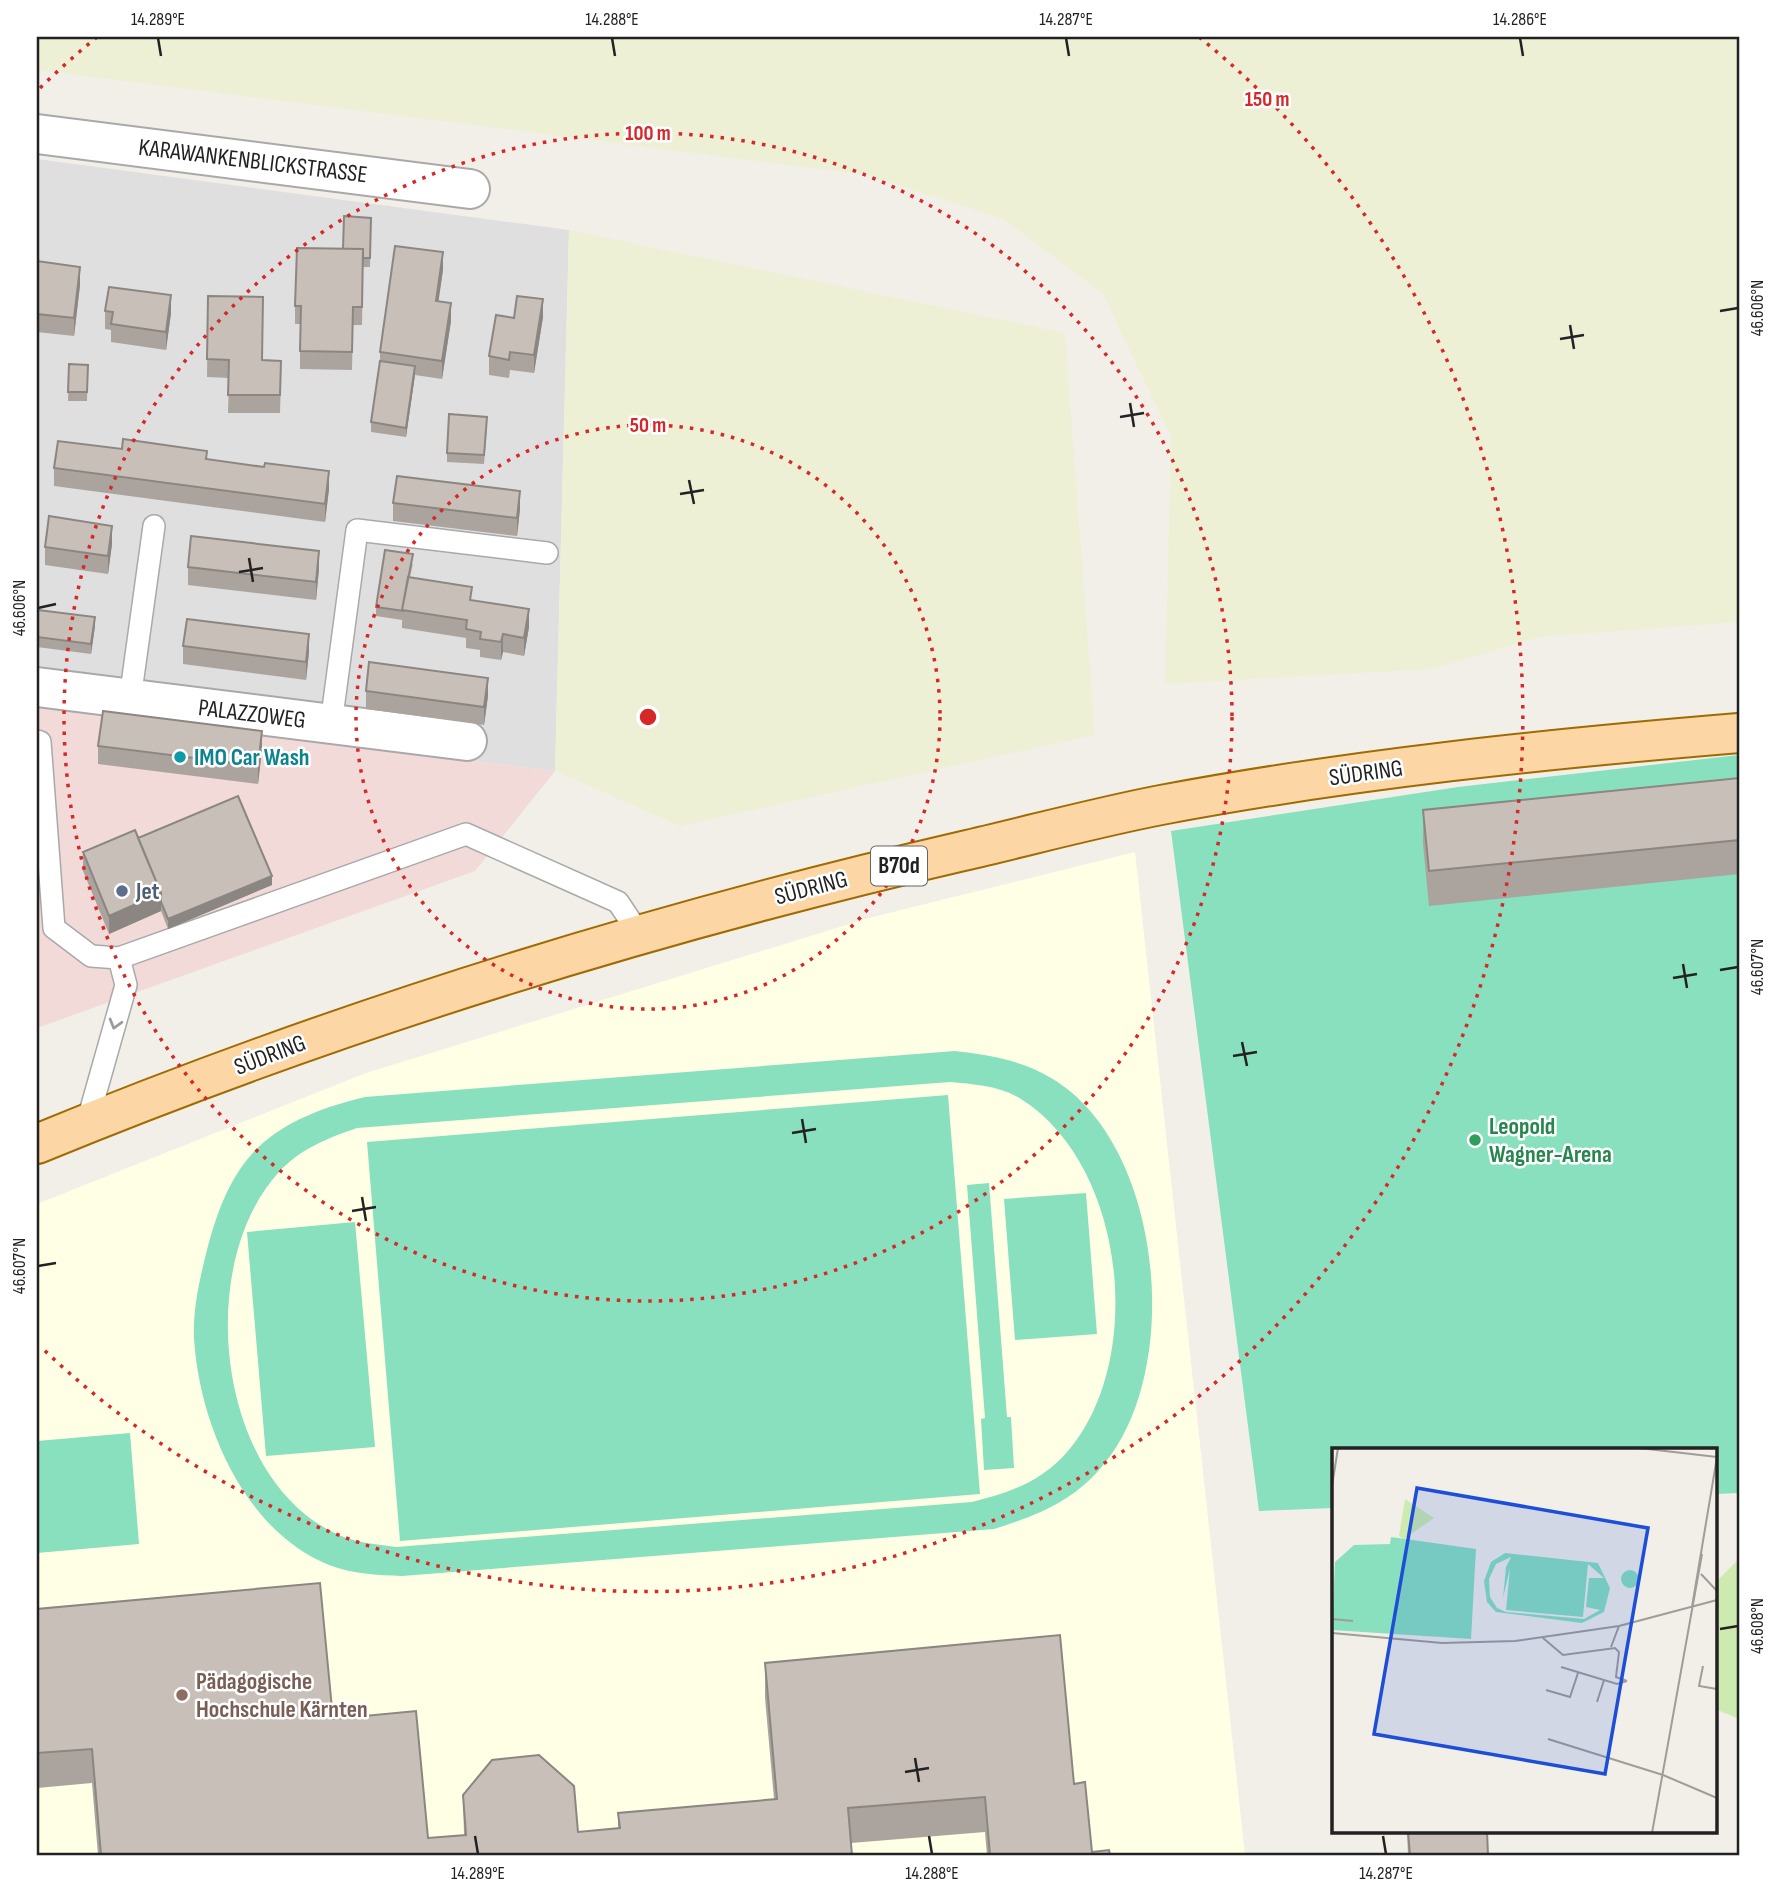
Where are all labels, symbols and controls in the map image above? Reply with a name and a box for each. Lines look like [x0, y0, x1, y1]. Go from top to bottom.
text: 14.289°E [131, 9, 185, 30]
text: 14.288°E [585, 9, 639, 30]
text: 14.287°E [1039, 9, 1093, 30]
text: 14.286°E [1493, 9, 1547, 30]
text: 150 m [1245, 87, 1289, 112]
text: 100 m [625, 121, 671, 146]
street label: KARAWANKENBLICKSTRASSE [137, 133, 369, 189]
text: 46.606°N [1747, 280, 1768, 336]
text: 50 m [630, 413, 666, 438]
text: 46.606°N [9, 580, 30, 636]
street label: PALAZZOWEG [197, 693, 307, 735]
centre of rings [636, 705, 660, 729]
place label: IMO Car Wash [194, 743, 310, 772]
marker: IMO Car Wash [172, 749, 188, 765]
street label: SÜDRING [1327, 753, 1405, 793]
road number: B70d [871, 846, 927, 886]
street label: SÜDRING [771, 864, 851, 912]
place label: Jet [135, 877, 160, 906]
marker: Jet [114, 883, 130, 899]
text: 46.607°N [1747, 939, 1768, 995]
one-way arrow [109, 1017, 124, 1029]
street label: SÜDRING [230, 1028, 310, 1082]
place label: Leopold Wagner-Arena [1489, 1112, 1612, 1169]
marker: Leopold Wagner-Arena [1467, 1132, 1483, 1148]
text: 46.607°N [9, 1238, 30, 1294]
inset map [1332, 1448, 1716, 1832]
text: 46.608°N [1747, 1598, 1768, 1654]
place label: Pädagogische Hochschule Kärnten [196, 1667, 368, 1724]
marker: Pädagogische Hochschule Kärnten [174, 1687, 190, 1703]
text: 14.289°E [451, 1863, 505, 1884]
text: 14.288°E [905, 1863, 959, 1884]
text: 14.287°E [1359, 1863, 1413, 1884]

